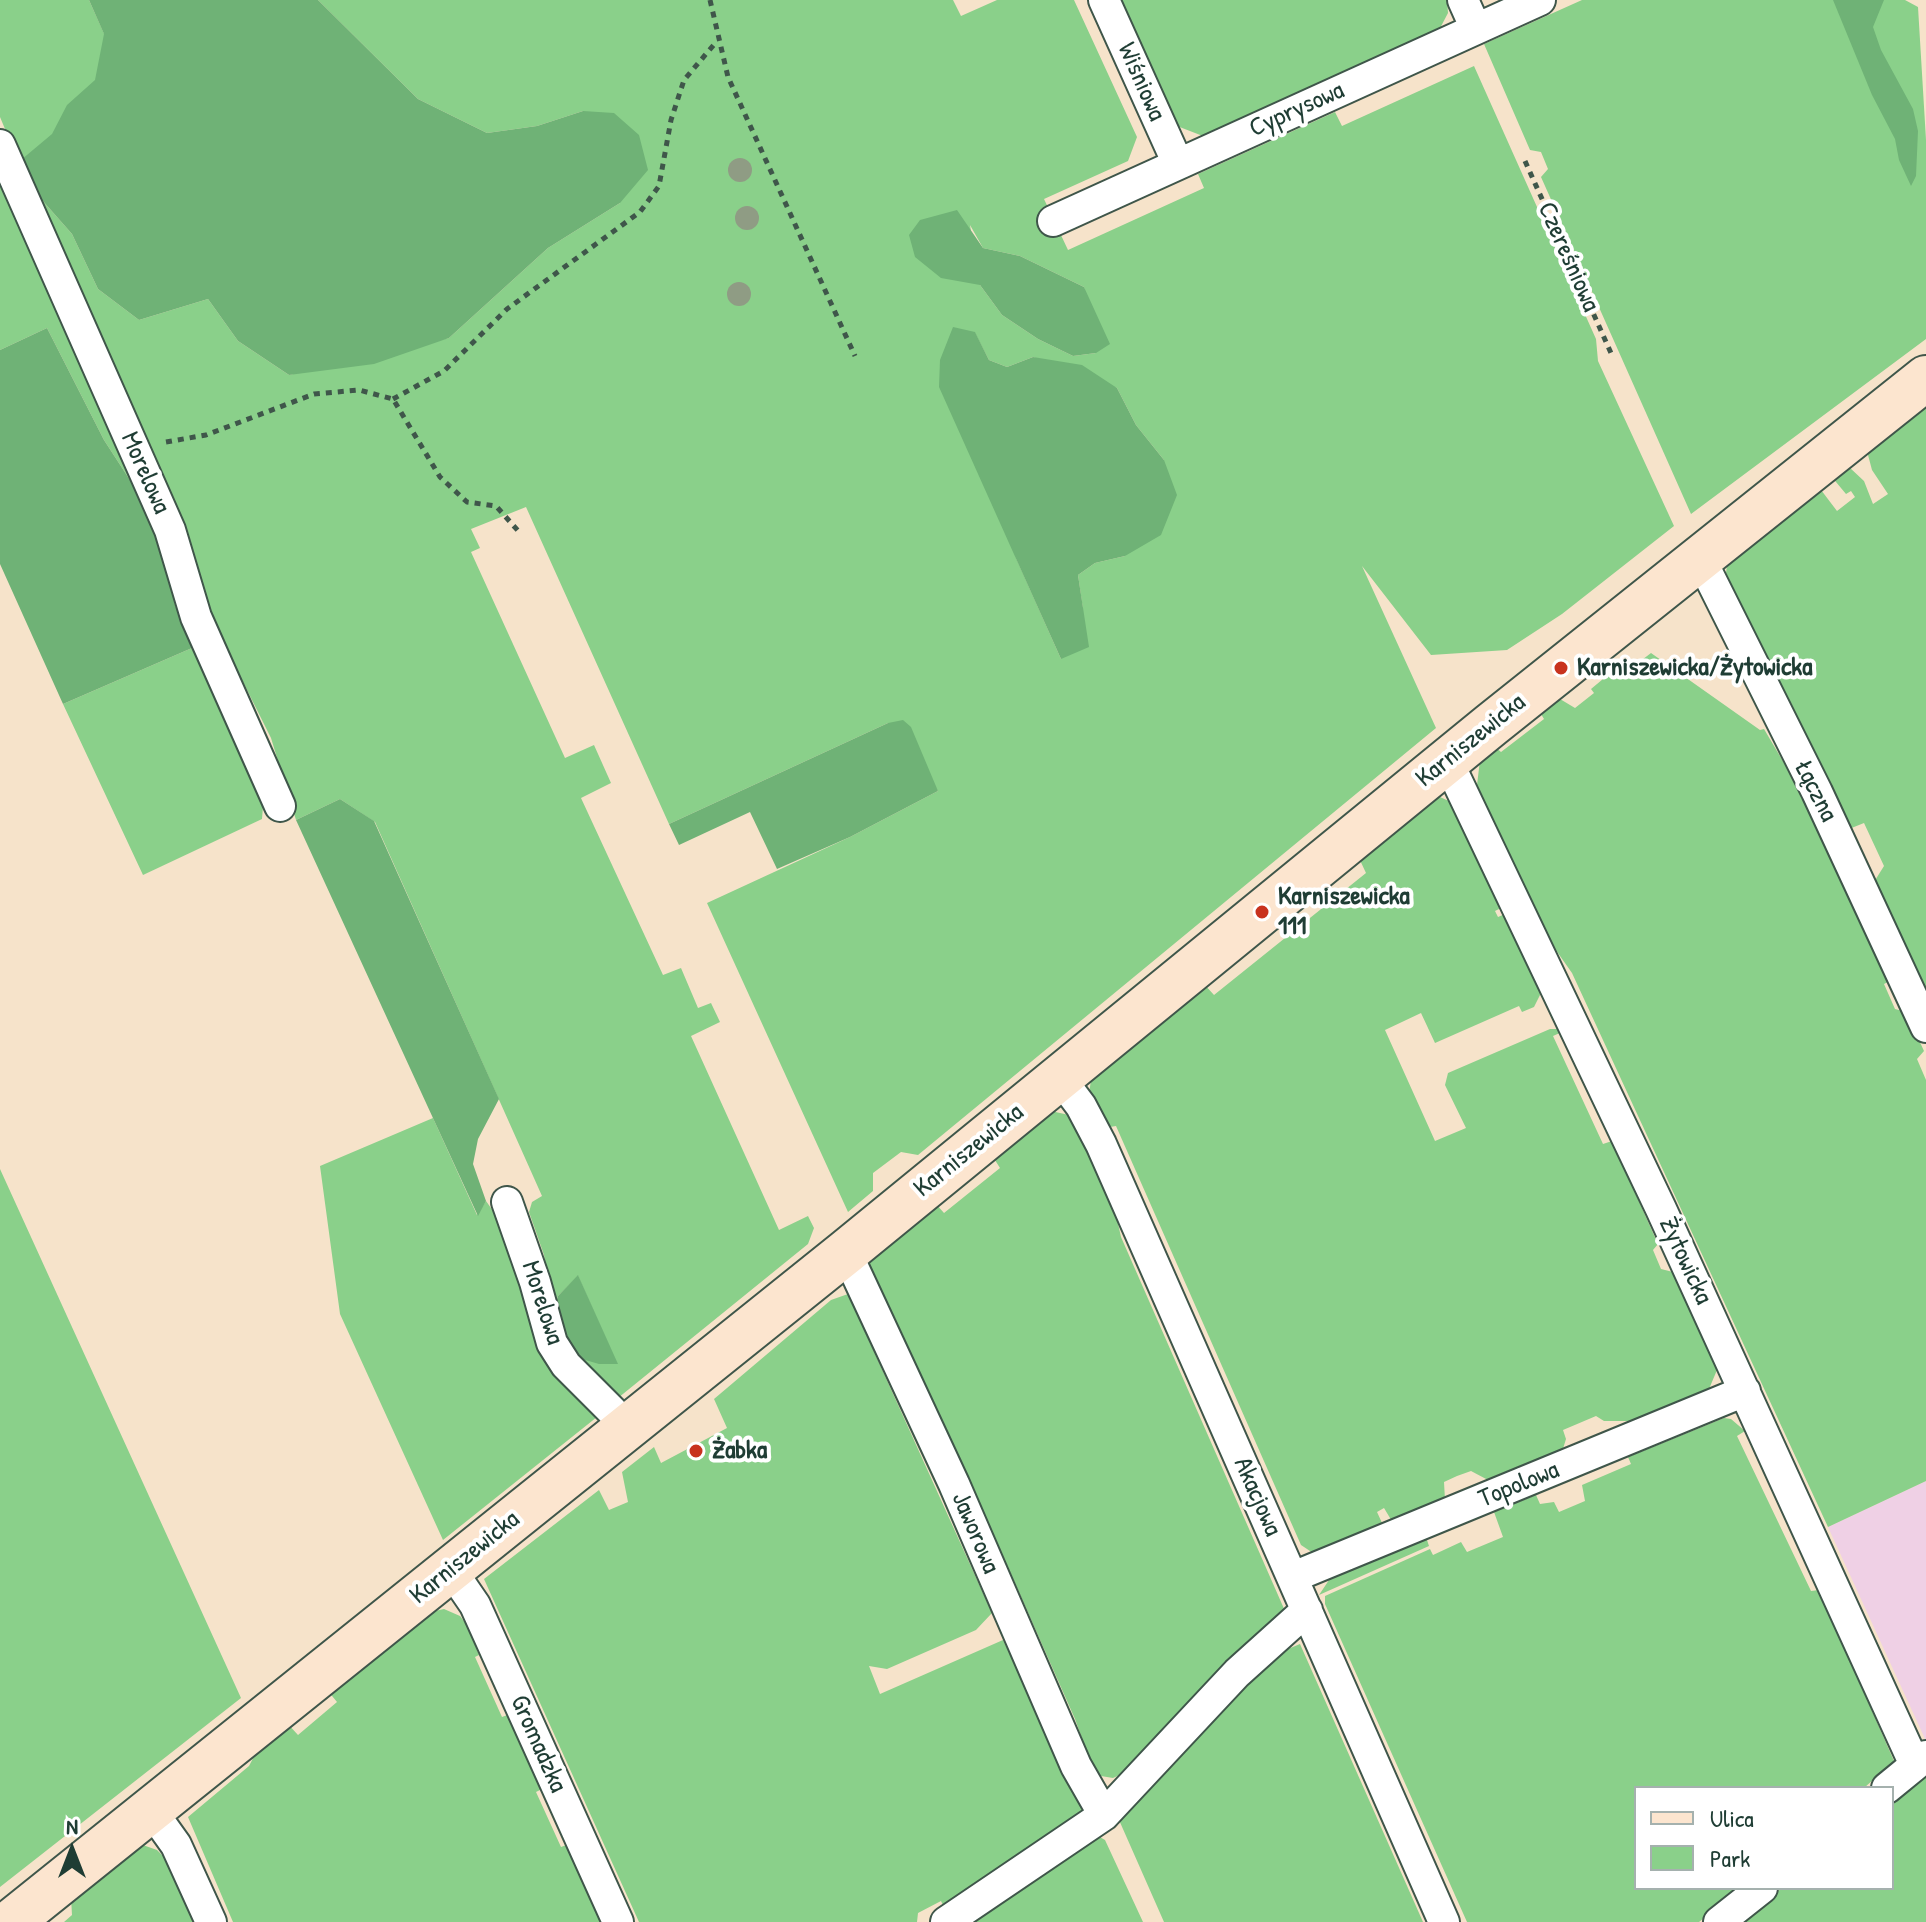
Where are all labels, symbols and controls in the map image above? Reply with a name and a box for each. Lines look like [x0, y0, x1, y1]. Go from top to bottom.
street label: Wiśniowa [1110, 38, 1172, 126]
street label: Cyprysowa [1245, 75, 1349, 145]
street label: Czereśniowa [1530, 197, 1606, 317]
street label: Morelowa [113, 427, 177, 519]
place label: Karniszewicka/Żytowicka [1577, 652, 1812, 684]
marker: Karniszewicka/Żytowicka [1552, 659, 1570, 677]
street label: Karniszewicka [1410, 687, 1532, 795]
street label: Łączna [1786, 755, 1844, 827]
place label: Karniszewicka 111 [1278, 881, 1410, 942]
marker: Karniszewicka 111 [1253, 903, 1271, 921]
street label: Karniszewicka [908, 1097, 1030, 1205]
street label: Żytowicka [1651, 1212, 1719, 1310]
street label: Morelowa [514, 1257, 570, 1349]
place label: Żabka [712, 1435, 767, 1467]
marker: Żabka [687, 1442, 705, 1460]
street label: Akacjowa [1226, 1453, 1288, 1541]
street label: Topolowa [1474, 1455, 1564, 1515]
street label: Jaworowa [944, 1488, 1006, 1578]
street label: Karniszewicka [404, 1504, 526, 1612]
street label: Gromadzka [503, 1691, 573, 1797]
legend [1634, 1786, 1894, 1890]
text: Ulica [1710, 1802, 1754, 1834]
north arrow [32, 1810, 112, 1890]
text: N [66, 1811, 78, 1841]
text: Park [1710, 1842, 1750, 1874]

